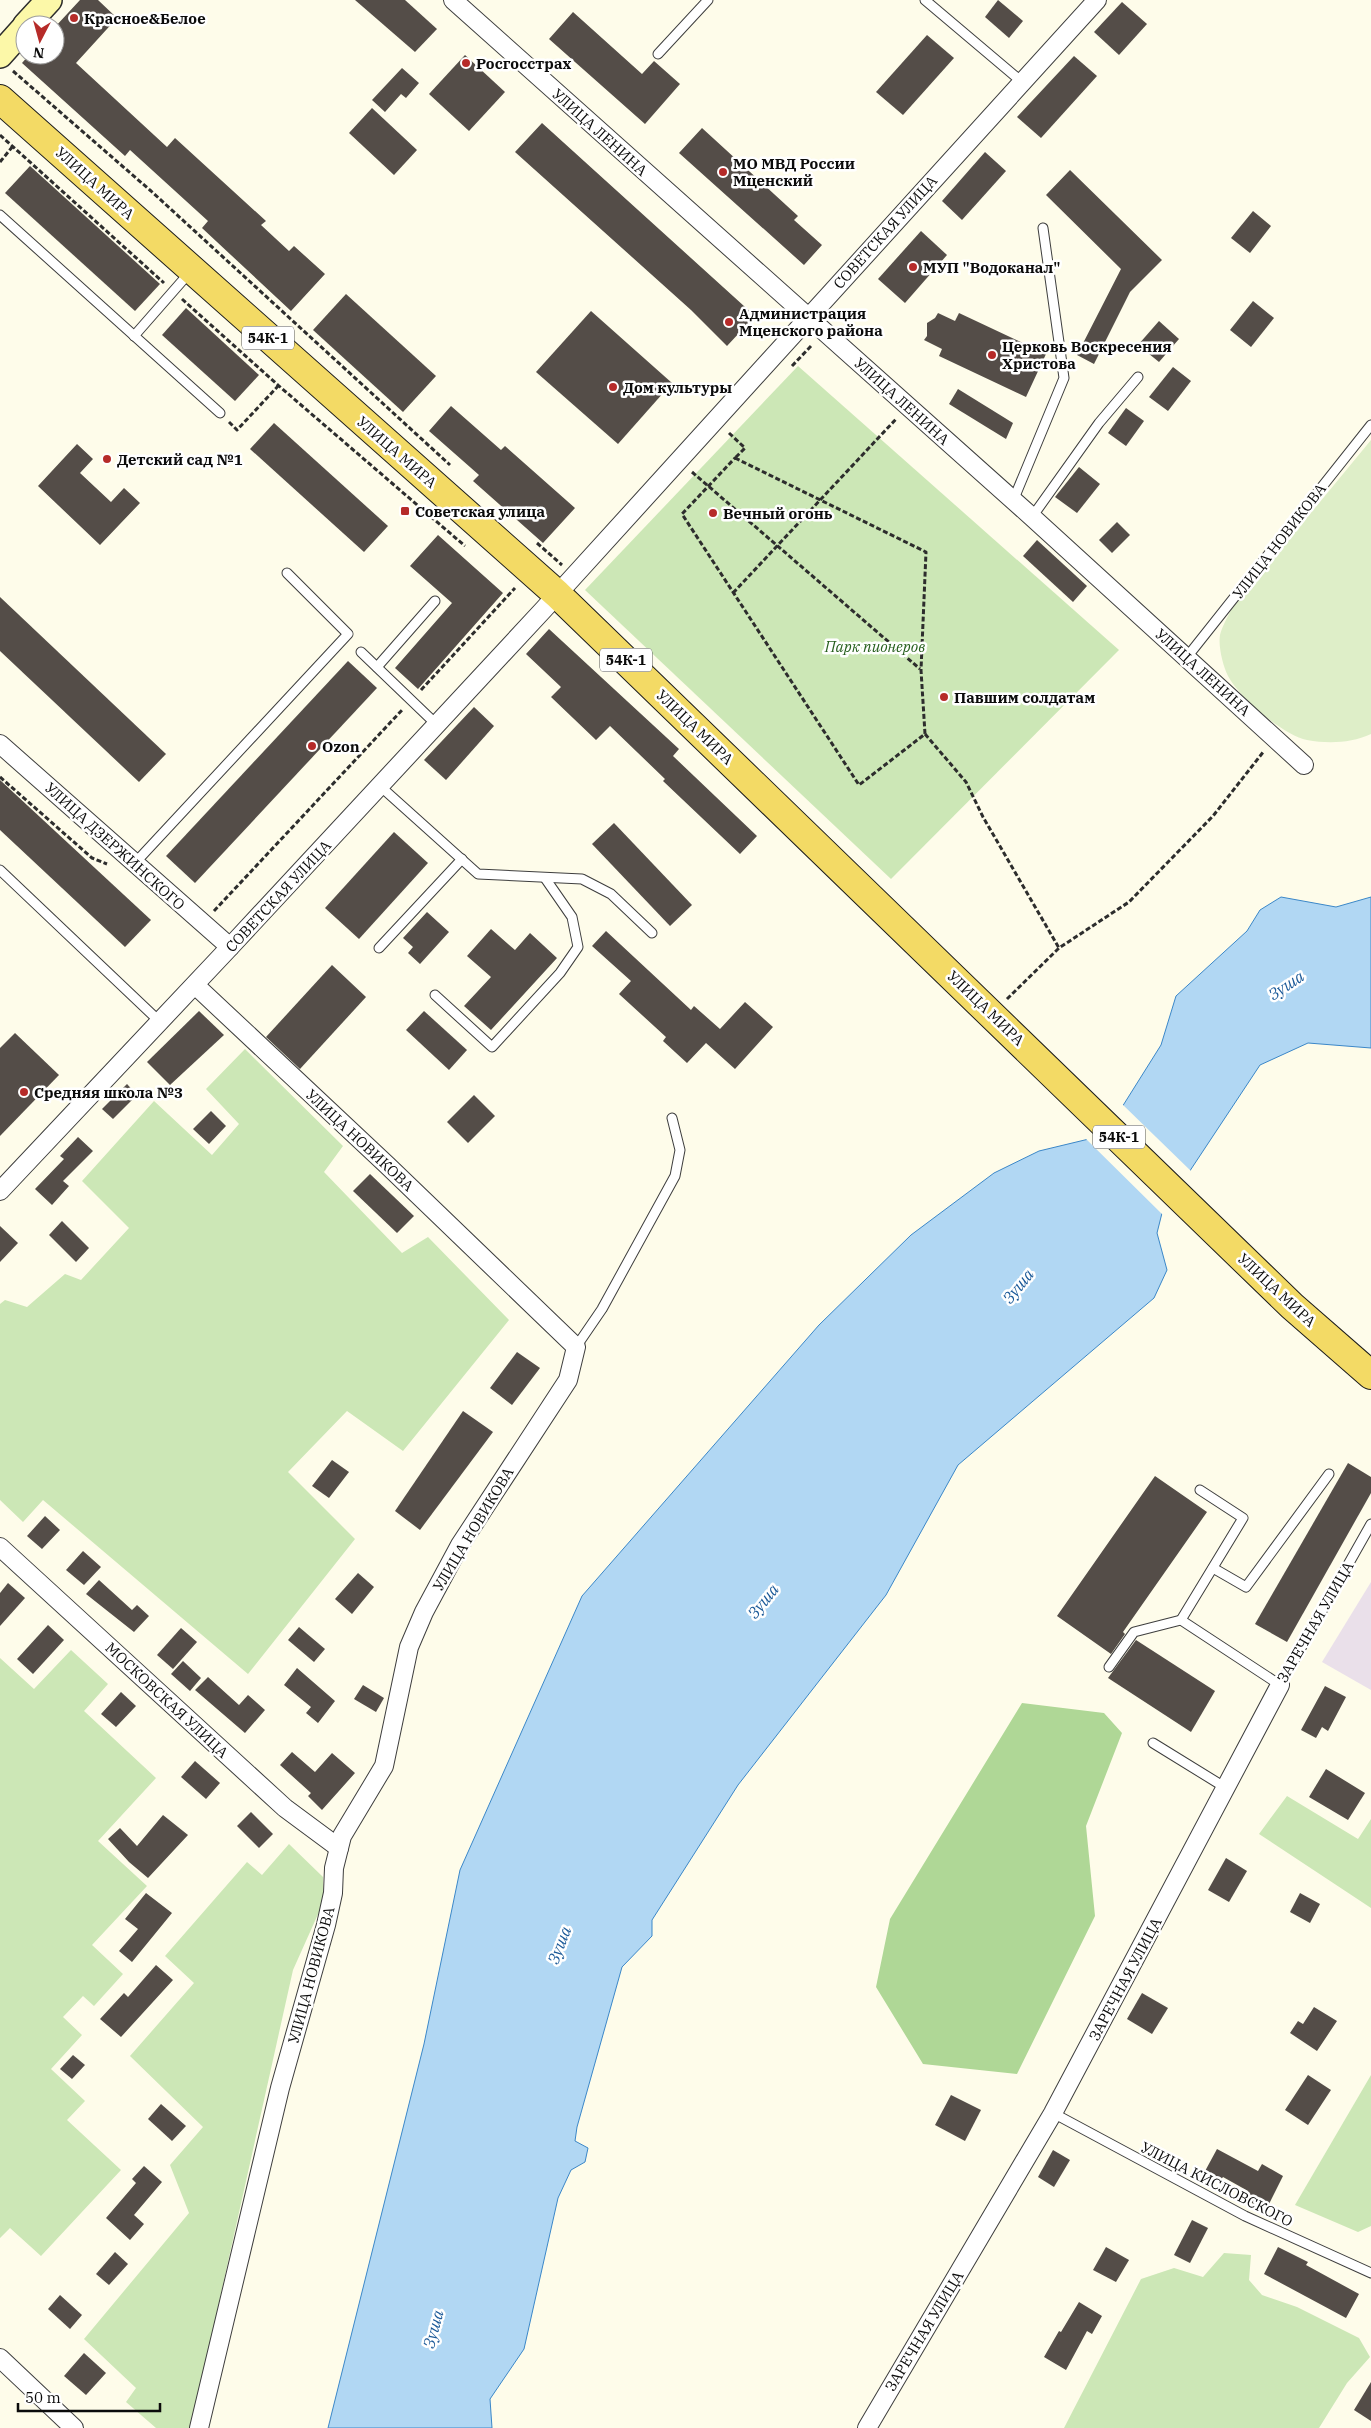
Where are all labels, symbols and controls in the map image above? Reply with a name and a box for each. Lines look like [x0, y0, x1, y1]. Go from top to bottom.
place label: Красное&Белое [84, 9, 206, 28]
marker: Красное&Белое [68, 12, 80, 24]
north arrow [15, 15, 65, 65]
text: N [32, 43, 45, 62]
place label: Росгосстрах [476, 54, 572, 73]
marker: Росгосстрах [460, 57, 472, 69]
street label: УЛИЦА ЛЕНИНА [548, 84, 652, 180]
street label: УЛИЦА МИРА [51, 142, 139, 224]
place label: МО МВД России Мценский [733, 154, 855, 190]
marker: МО МВД России Мценский [717, 166, 729, 178]
street label: СОВЕТСКАЯ УЛИЦА [829, 171, 941, 293]
place label: МУП "Водоканал" [923, 258, 1061, 277]
marker: МУП "Водоканал" [907, 261, 919, 273]
place label: Администрация Мценского района [739, 304, 883, 340]
marker: Администрация Мценского района [723, 316, 735, 328]
road number: 54К-1 [242, 326, 294, 349]
place label: Церковь Воскресения Христова [1002, 337, 1172, 373]
marker: Церковь Воскресения Христова [986, 349, 998, 361]
street label: УЛИЦА ЛЕНИНА [850, 353, 954, 449]
place label: Дом культуры [623, 378, 732, 397]
marker: Дом культуры [607, 381, 619, 393]
street label: УЛИЦА МИРА [353, 412, 441, 492]
place label: Детский сад №1 [117, 450, 243, 469]
marker: Детский сад №1 [101, 453, 113, 465]
street label: УЛИЦА НОВИКОВА [1228, 479, 1330, 602]
place label: Советская улица [415, 502, 545, 521]
place label: Вечный огонь [723, 504, 833, 523]
marker: Советская улица [399, 505, 411, 517]
marker: Вечный огонь [707, 507, 719, 519]
street label: УЛИЦА ЛЕНИНА [1151, 624, 1255, 720]
park label: Парк пионеров [824, 637, 925, 656]
road number: 54К-1 [600, 648, 652, 672]
street label: УЛИЦА МИРА [652, 685, 738, 769]
place label: Павшим солдатам [954, 688, 1095, 707]
marker: Павшим солдатам [938, 691, 950, 703]
place label: Ozon [322, 737, 360, 756]
marker: Ozon [306, 740, 318, 752]
street label: УЛИЦА ДЗЕРЖИНСКОГО [41, 778, 189, 914]
street label: СОВЕТСКАЯ УЛИЦА [221, 835, 335, 956]
street label: УЛИЦА МИРА [943, 966, 1029, 1050]
water label: Зуша [1264, 966, 1308, 1004]
place label: Средняя школа №3 [34, 1083, 183, 1102]
street label: УЛИЦА НОВИКОВА [302, 1085, 419, 1196]
marker: Средняя школа №3 [18, 1086, 30, 1098]
road number: 54К-1 [1093, 1126, 1145, 1148]
street label: УЛИЦА МИРА [1234, 1249, 1321, 1332]
water label: Зуша [998, 1264, 1038, 1307]
street label: УЛИЦА НОВИКОВА [429, 1463, 518, 1594]
street label: ЗАРЕЧНАЯ УЛИЦА [1272, 1557, 1358, 1686]
water label: Зуша [743, 1579, 783, 1622]
street label: МОСКОВСКАЯ УЛИЦА [102, 1638, 233, 1762]
street label: УЛИЦА НОВИКОВА [284, 1904, 339, 2046]
street label: ЗАРЕЧНАЯ УЛИЦА [1084, 1913, 1166, 2044]
water label: Зуша [543, 1923, 575, 1967]
street label: УЛИЦА КИСЛОВСКОГО [1138, 2137, 1296, 2231]
street label: ЗАРЕЧНАЯ УЛИЦА [881, 2267, 968, 2395]
water label: Зуша [418, 2307, 448, 2350]
scale bar [18, 2380, 160, 2412]
text: 50 m [25, 2388, 61, 2407]

